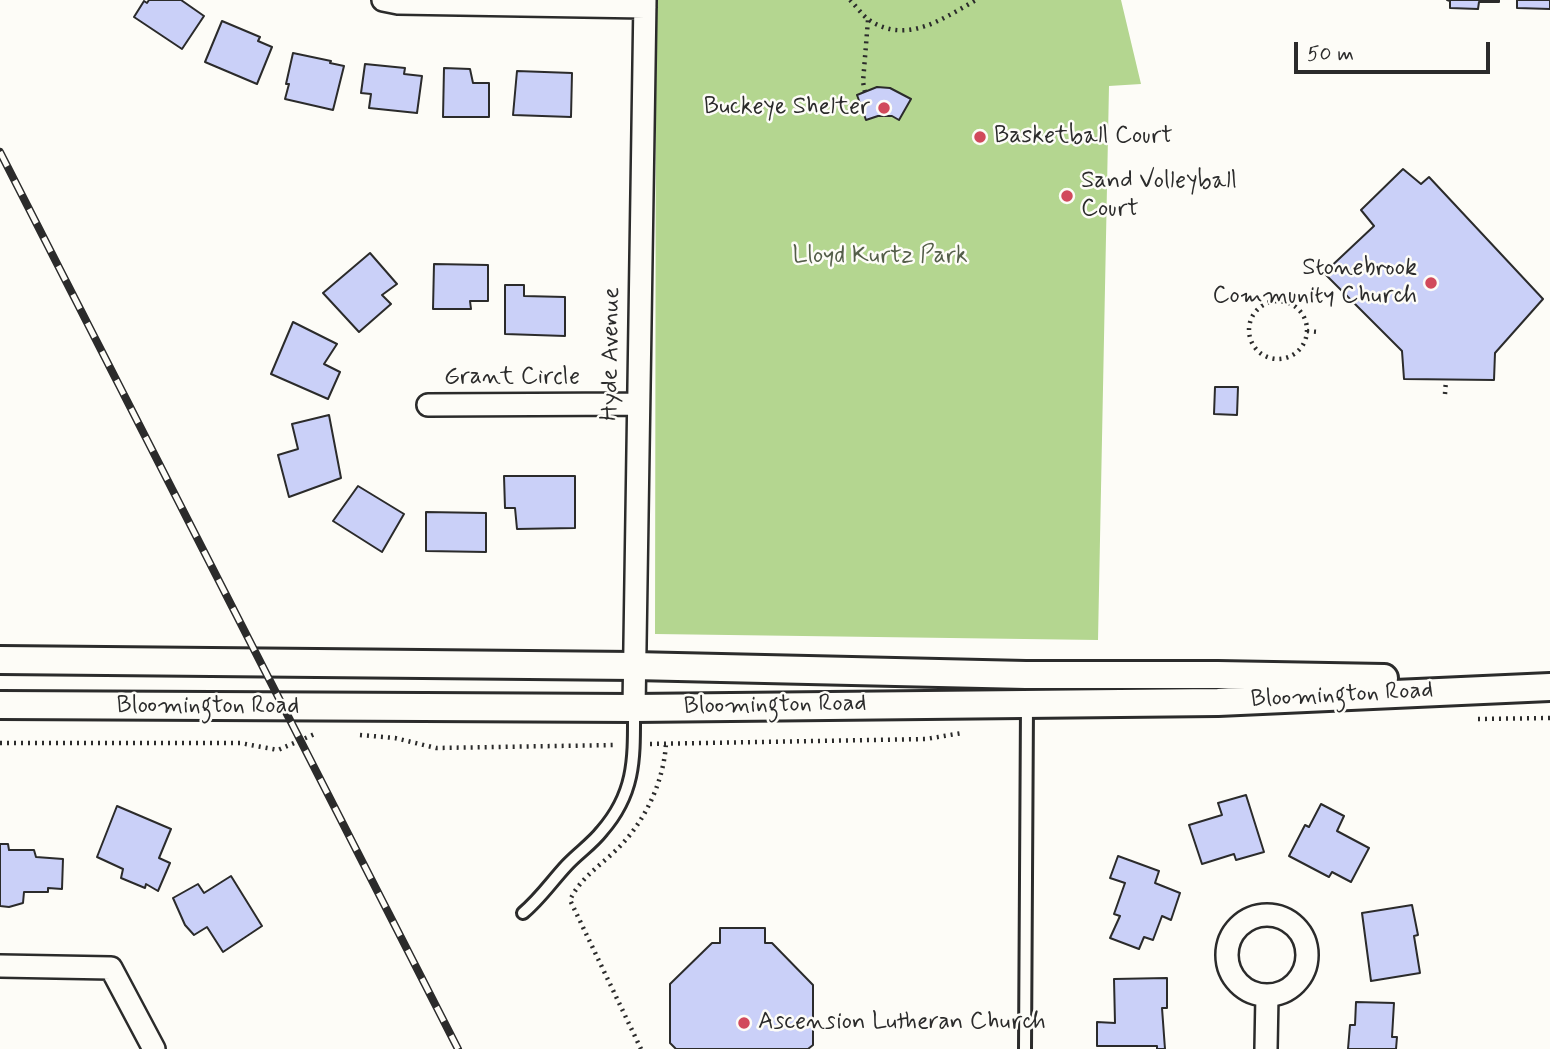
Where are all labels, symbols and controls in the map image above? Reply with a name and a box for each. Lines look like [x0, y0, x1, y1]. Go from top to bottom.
scale bar [1298, 28, 1494, 72]
text: 50 m [1307, 40, 1354, 68]
place label: Buckeye Shelter [704, 94, 870, 122]
marker: Buckeye Shelter [876, 100, 892, 116]
place label: Basketball Court [994, 123, 1173, 151]
marker: Basketball Court [972, 129, 988, 145]
place label: Sand Volleyball Court [1081, 168, 1237, 224]
marker: Sand Volleyball Court [1059, 188, 1075, 204]
park label: Lloyd Kurtz Park [792, 243, 968, 271]
place label: Stonebrook Community Church [1212, 255, 1417, 311]
marker: Stonebrook Community Church [1423, 275, 1439, 291]
street label: Hyde Avenue [596, 287, 628, 421]
street label: Grant Circle [444, 364, 580, 392]
street label: Bloomington Road [1250, 677, 1434, 715]
street label: Bloomington Road [683, 690, 867, 722]
street label: Bloomington Road [117, 693, 299, 721]
place label: Ascension Lutheran Church [758, 1009, 1046, 1037]
marker: Ascension Lutheran Church [736, 1015, 752, 1031]

